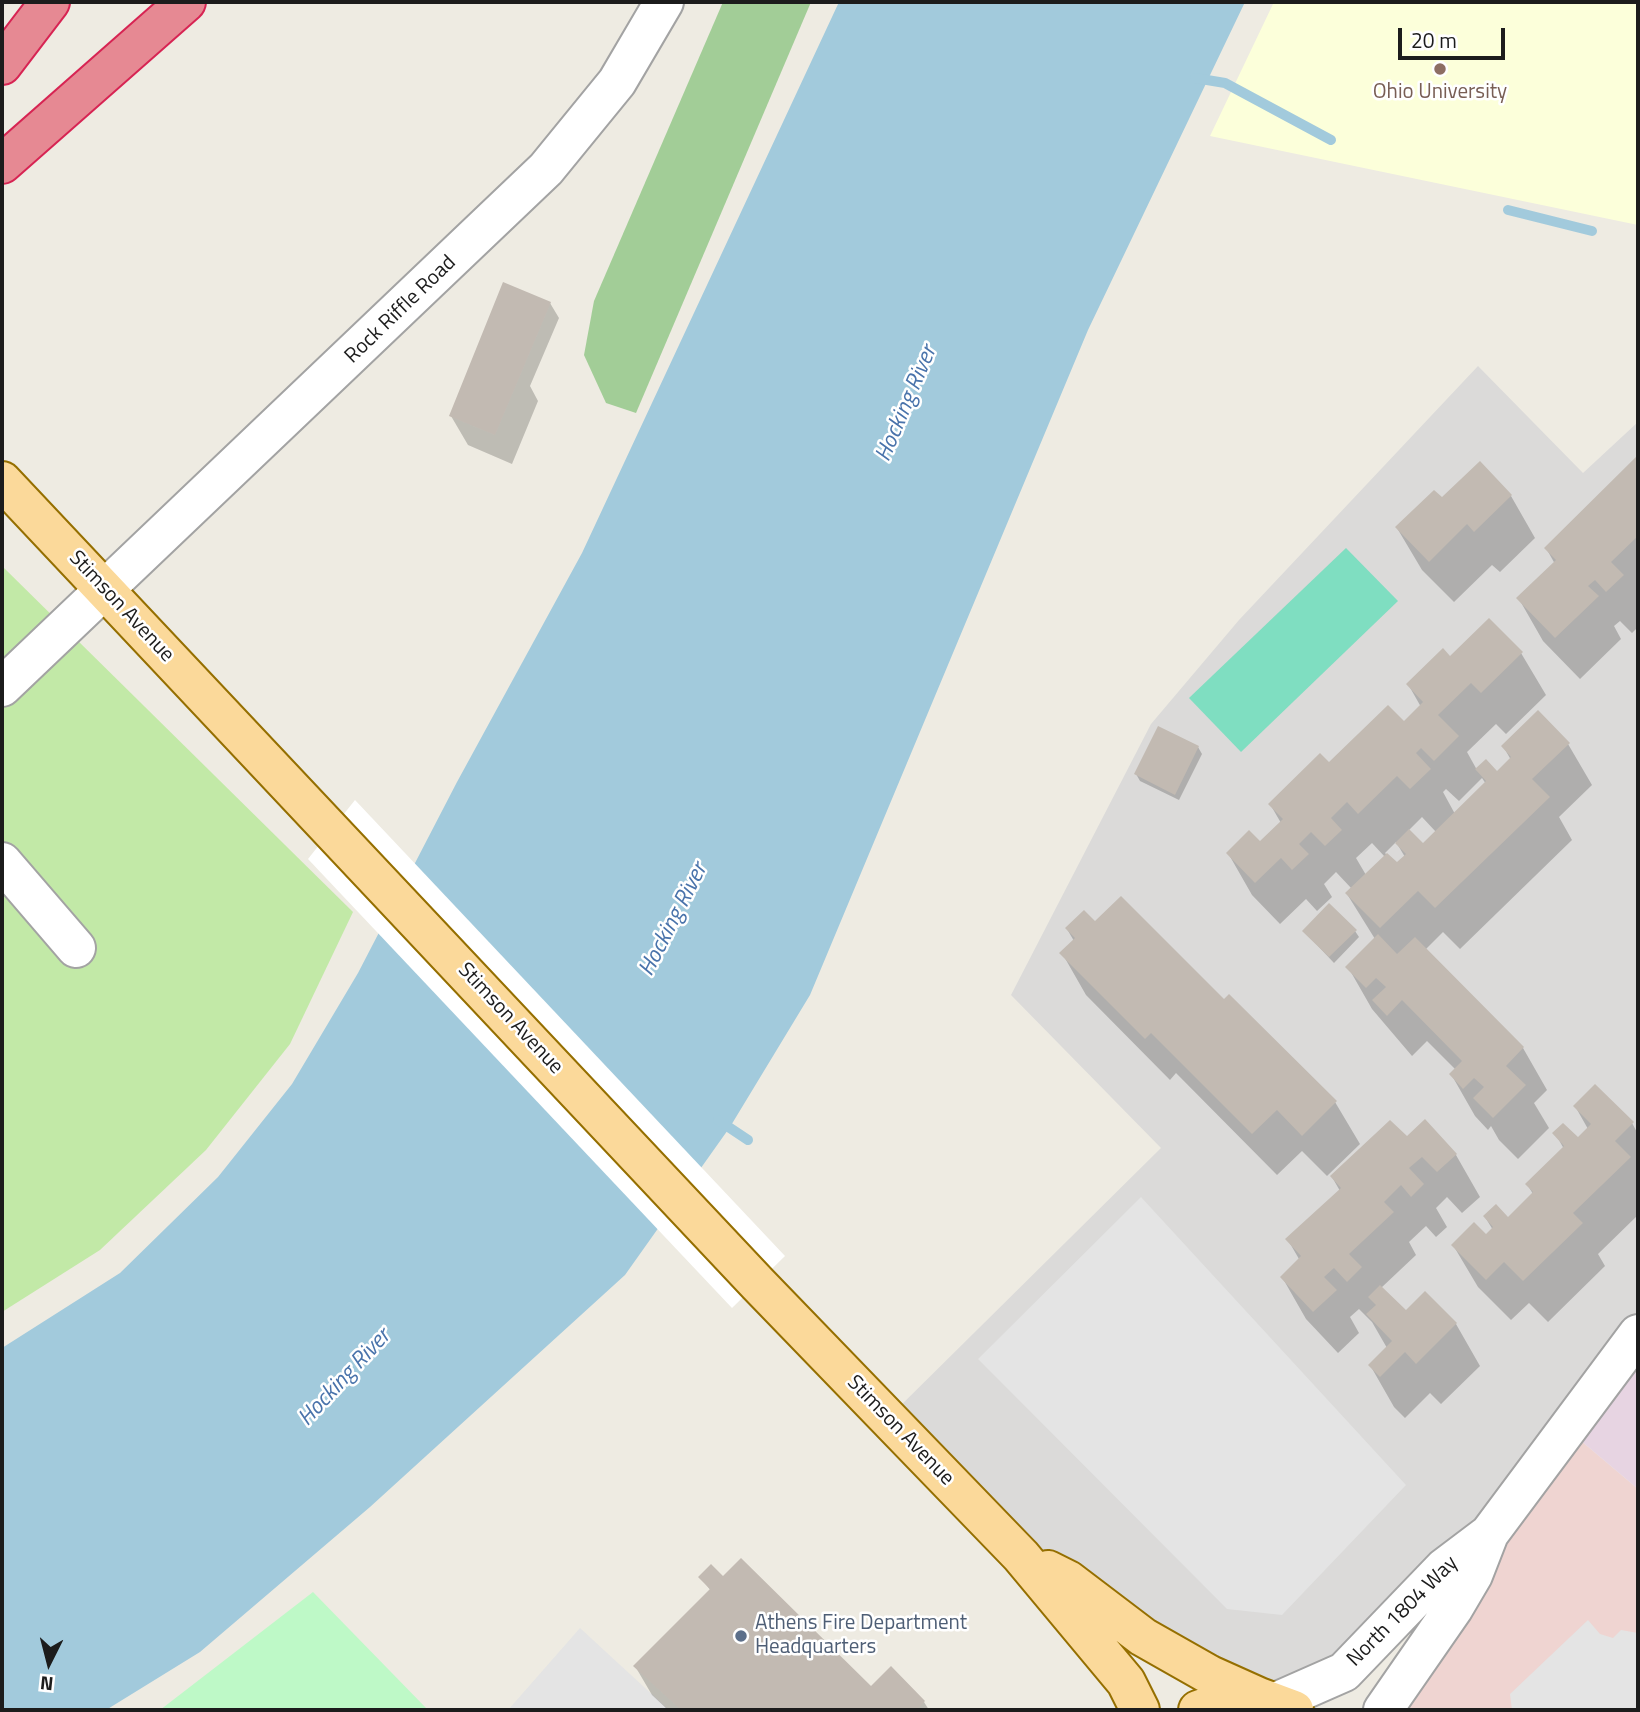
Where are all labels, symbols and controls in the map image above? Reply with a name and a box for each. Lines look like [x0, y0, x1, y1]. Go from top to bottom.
scale bar [1402, 14, 1509, 58]
text: 20 m [1411, 24, 1457, 56]
marker: Ohio University [1432, 61, 1448, 77]
place label: Ohio University [1373, 80, 1507, 106]
street label: Rock Riffle Road [340, 251, 462, 369]
water label: Hocking River [870, 342, 944, 466]
street label: Stimson Avenue [63, 546, 179, 668]
water label: Hocking River [634, 859, 714, 981]
street label: Stimson Avenue [452, 958, 568, 1080]
water label: Hocking River [293, 1324, 397, 1432]
street label: Stimson Avenue [841, 1371, 959, 1491]
street label: North 1804 Way [1342, 1551, 1464, 1673]
place label: Athens Fire Department Headquarters [755, 1611, 967, 1661]
north arrow [14, 1628, 84, 1698]
marker: Athens Fire Department Headquarters [733, 1628, 749, 1644]
text: N [39, 1669, 55, 1699]

